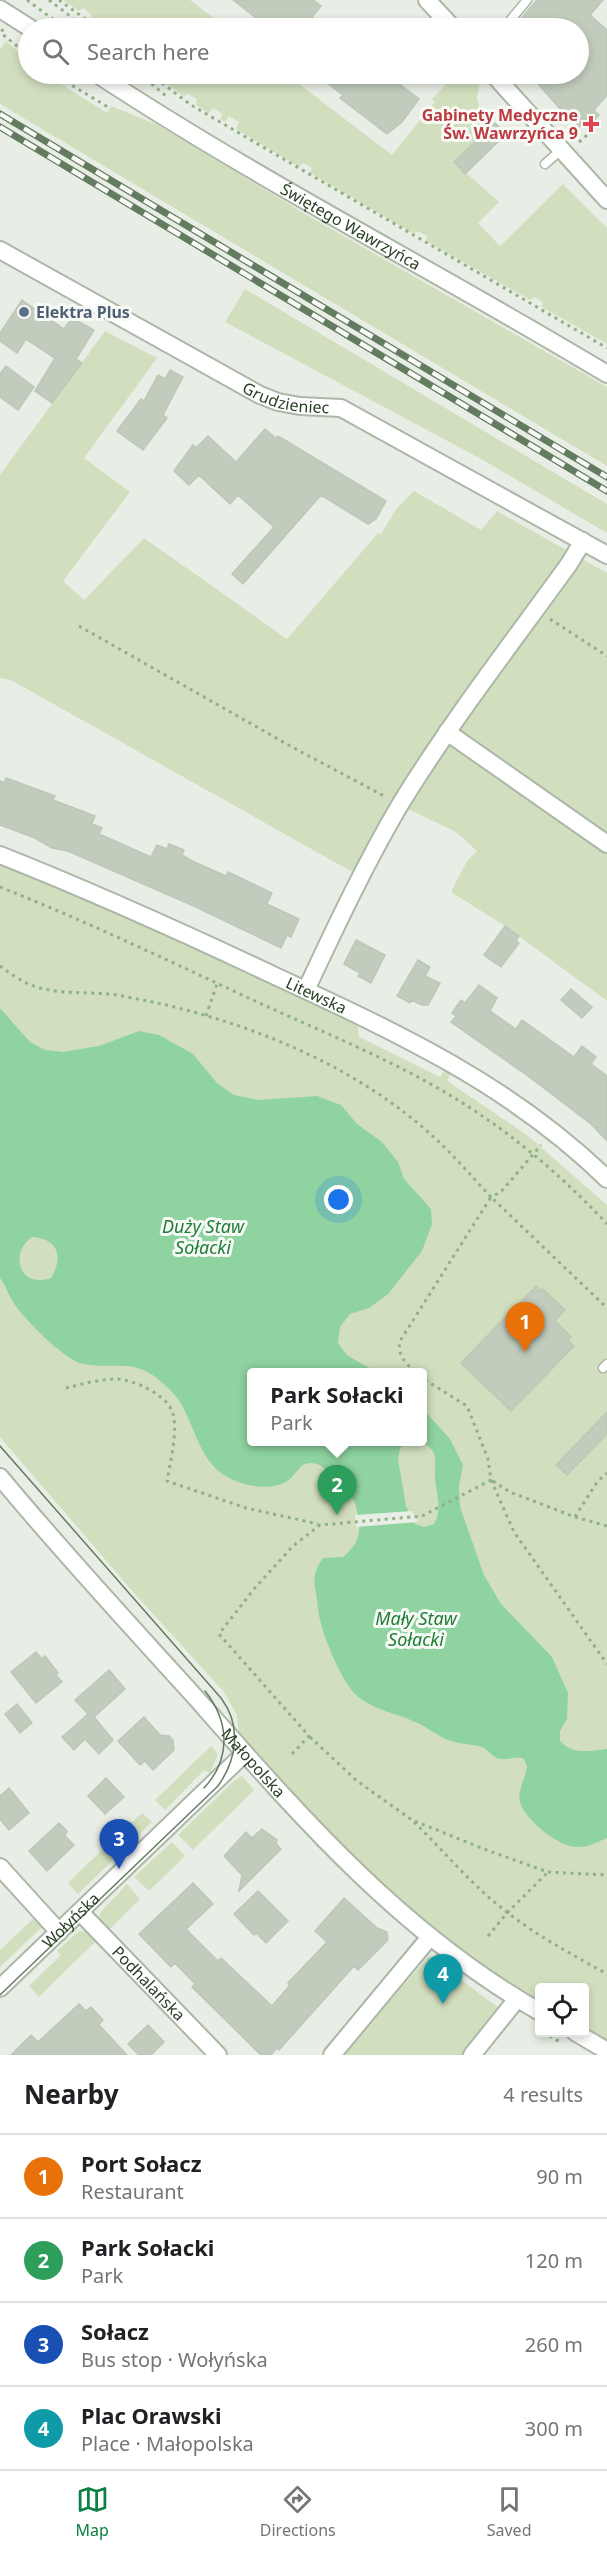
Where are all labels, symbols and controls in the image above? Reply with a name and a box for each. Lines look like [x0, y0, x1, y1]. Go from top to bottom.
search box [18, 18, 589, 84]
icon: search [39, 35, 72, 68]
text: Search here [87, 36, 209, 66]
place label: Gabinety Medyczne Św. Wawrzyńca 9 [422, 104, 578, 144]
marker: Gabinety Medyczne Św. Wawrzyńca 9 [582, 115, 600, 133]
street label: Świętego Wawrzyńca [276, 178, 425, 275]
place label: Elektra Plus [36, 301, 130, 323]
marker: Elektra Plus [17, 305, 31, 319]
street label: Grudzieniec [239, 376, 330, 418]
street label: Litewska [282, 972, 350, 1019]
your location [324, 1185, 353, 1214]
water label: Duży Staw Sołacki [162, 1214, 245, 1259]
pin: 1 [506, 1302, 544, 1352]
popup [247, 1368, 427, 1446]
text: Park Sołacki [270, 1379, 404, 1409]
text: Park [270, 1409, 313, 1436]
pin: 2 [318, 1466, 356, 1515]
water label: Mały Staw Sołacki [375, 1606, 458, 1651]
street label: Małopolska [217, 1723, 290, 1802]
pin: 3 [100, 1820, 138, 1869]
street label: Wołyńska [37, 1887, 104, 1953]
street label: Podhalańska [107, 1941, 190, 2026]
pin: 4 [424, 1954, 462, 2004]
map controls [535, 1983, 589, 2037]
button: locate [535, 1983, 589, 2037]
text: Nearby [24, 2076, 119, 2112]
text: 4 results [503, 2081, 583, 2108]
text: Port Sołacz [81, 2148, 201, 2178]
text: 1 [38, 2163, 49, 2190]
text: 90 m [536, 2163, 583, 2190]
text: Restaurant [81, 2178, 184, 2205]
text: Park Sołacki [81, 2232, 214, 2262]
text: 2 [38, 2247, 49, 2274]
text: 120 m [525, 2247, 583, 2274]
text: Park [81, 2262, 123, 2289]
text: Sołacz [81, 2316, 149, 2346]
text: 3 [38, 2331, 49, 2358]
text: 260 m [525, 2331, 583, 2358]
text: Bus stop · Wołyńska [81, 2346, 268, 2373]
text: Plac Orawski [81, 2400, 222, 2430]
text: 4 [38, 2415, 49, 2442]
text: 300 m [525, 2415, 583, 2442]
text: Place · Małopolska [81, 2430, 254, 2457]
tab: Map [75, 2483, 109, 2541]
tab: Directions [260, 2483, 336, 2541]
tab: Saved [487, 2483, 531, 2541]

